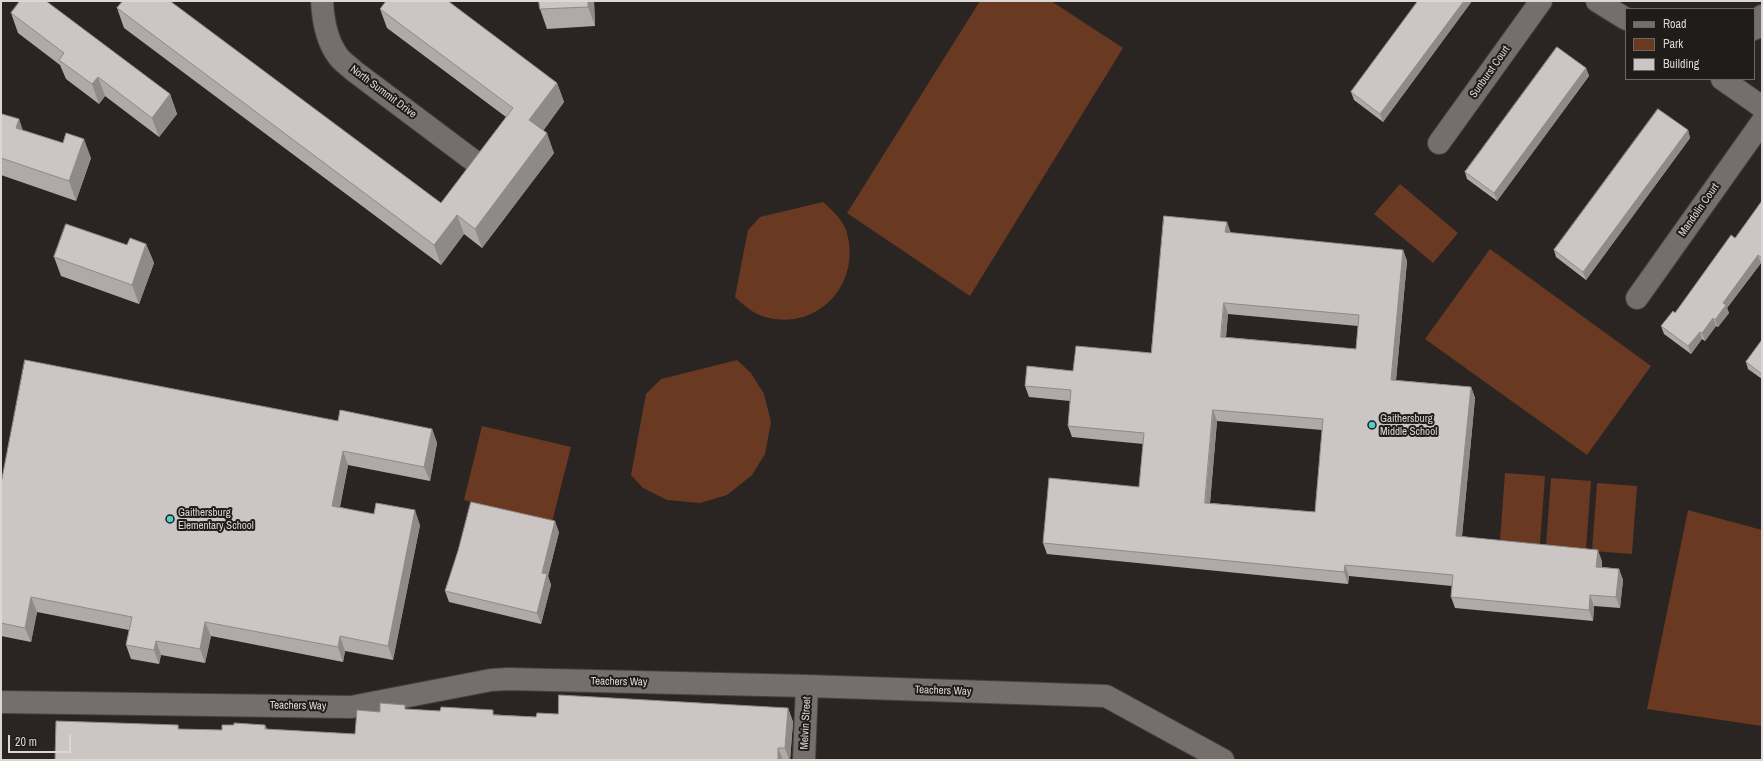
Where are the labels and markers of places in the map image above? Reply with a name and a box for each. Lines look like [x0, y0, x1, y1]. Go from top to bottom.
place label: Gaithersburg Middle School [1380, 412, 1437, 438]
marker: Gaithersburg Middle School [1367, 420, 1377, 430]
place label: Gaithersburg Elementary School [178, 506, 254, 532]
marker: Gaithersburg Elementary School [165, 514, 175, 524]

